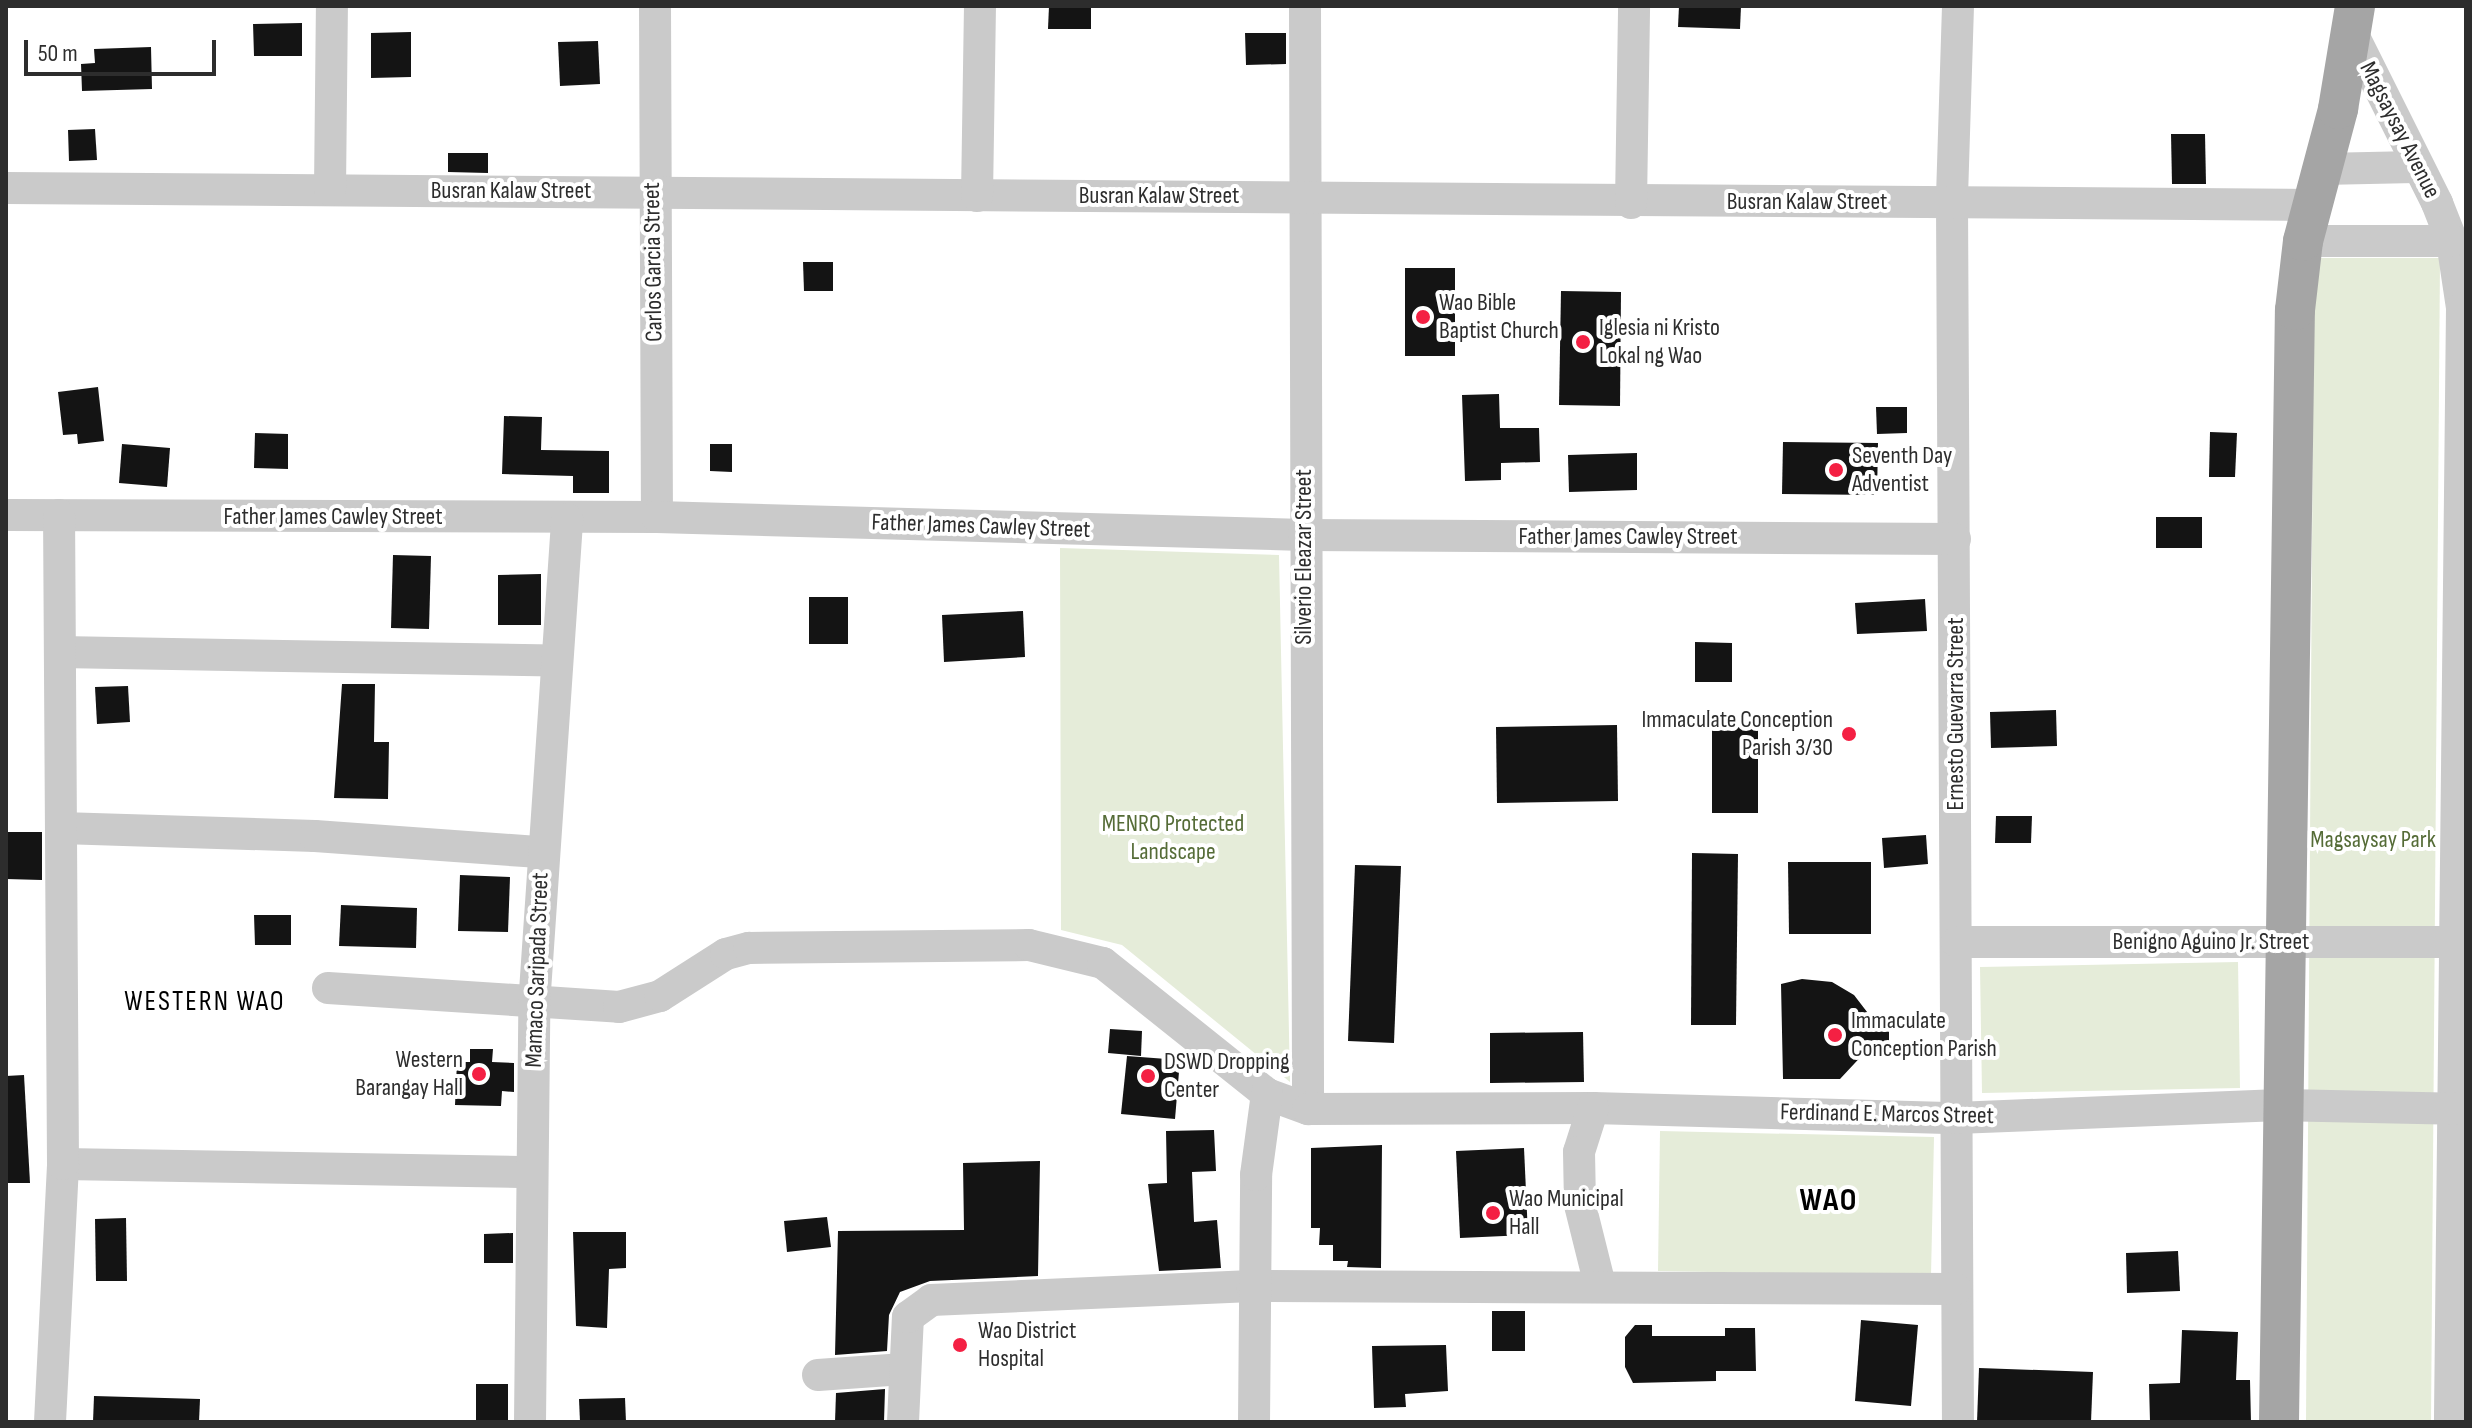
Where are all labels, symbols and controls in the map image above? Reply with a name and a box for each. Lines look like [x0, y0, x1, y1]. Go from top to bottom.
scale bar [28, 24, 220, 74]
text: 50 m [38, 39, 78, 68]
street label: Magsaysay Avenue [2353, 57, 2447, 203]
street label: Busran Kalaw Street [431, 177, 591, 205]
street label: Carlos Garcia Street [637, 182, 669, 342]
street label: Busran Kalaw Street [1079, 182, 1239, 210]
street label: Busran Kalaw Street [1727, 188, 1887, 216]
place label: Wao Bible Baptist Church [1439, 289, 1559, 345]
marker: Wao Bible Baptist Church [1414, 308, 1432, 326]
place label: Iglesia ni Kristo Lokal ng Wao [1599, 314, 1720, 370]
marker: Iglesia ni Kristo Lokal ng Wao [1574, 333, 1592, 351]
place label: Seventh Day Adventist [1852, 442, 1952, 498]
marker: Seventh Day Adventist [1827, 461, 1845, 479]
street label: Silverio Eleazar Street [1290, 469, 1318, 645]
street label: Father James Cawley Street [224, 503, 442, 531]
street label: Father James Cawley Street [871, 508, 1091, 544]
street label: Father James Cawley Street [1519, 523, 1737, 551]
street label: Ernesto Guevarra Street [1942, 617, 1970, 811]
place label: Immaculate Conception Parish 3/30 [1641, 706, 1833, 762]
marker: Immaculate Conception Parish 3/30 [1840, 725, 1858, 743]
park label: MENRO Protected Landscape [1102, 810, 1244, 866]
park label: Magsaysay Park [2310, 826, 2436, 854]
street label: Mamaco Saripada Street [519, 872, 555, 1068]
street label: Benigno Aguino Jr. Street [2113, 928, 2309, 956]
district label: WESTERN WAO [124, 985, 286, 1019]
place label: Immaculate Conception Parish [1851, 1007, 1997, 1063]
marker: Immaculate Conception Parish [1826, 1026, 1844, 1044]
place label: Western Barangay Hall [355, 1046, 463, 1102]
place label: DSWD Dropping Center [1164, 1048, 1290, 1104]
marker: Western Barangay Hall [470, 1065, 488, 1083]
marker: DSWD Dropping Center [1139, 1067, 1157, 1085]
street label: Ferdinand E. Marcos Street [1780, 1098, 1994, 1130]
district label: WAO [1800, 1182, 1858, 1220]
place label: Wao Municipal Hall [1509, 1185, 1624, 1241]
marker: Wao Municipal Hall [1484, 1204, 1502, 1222]
place label: Wao District Hospital [978, 1317, 1076, 1373]
marker: Wao District Hospital [949, 1334, 971, 1356]

